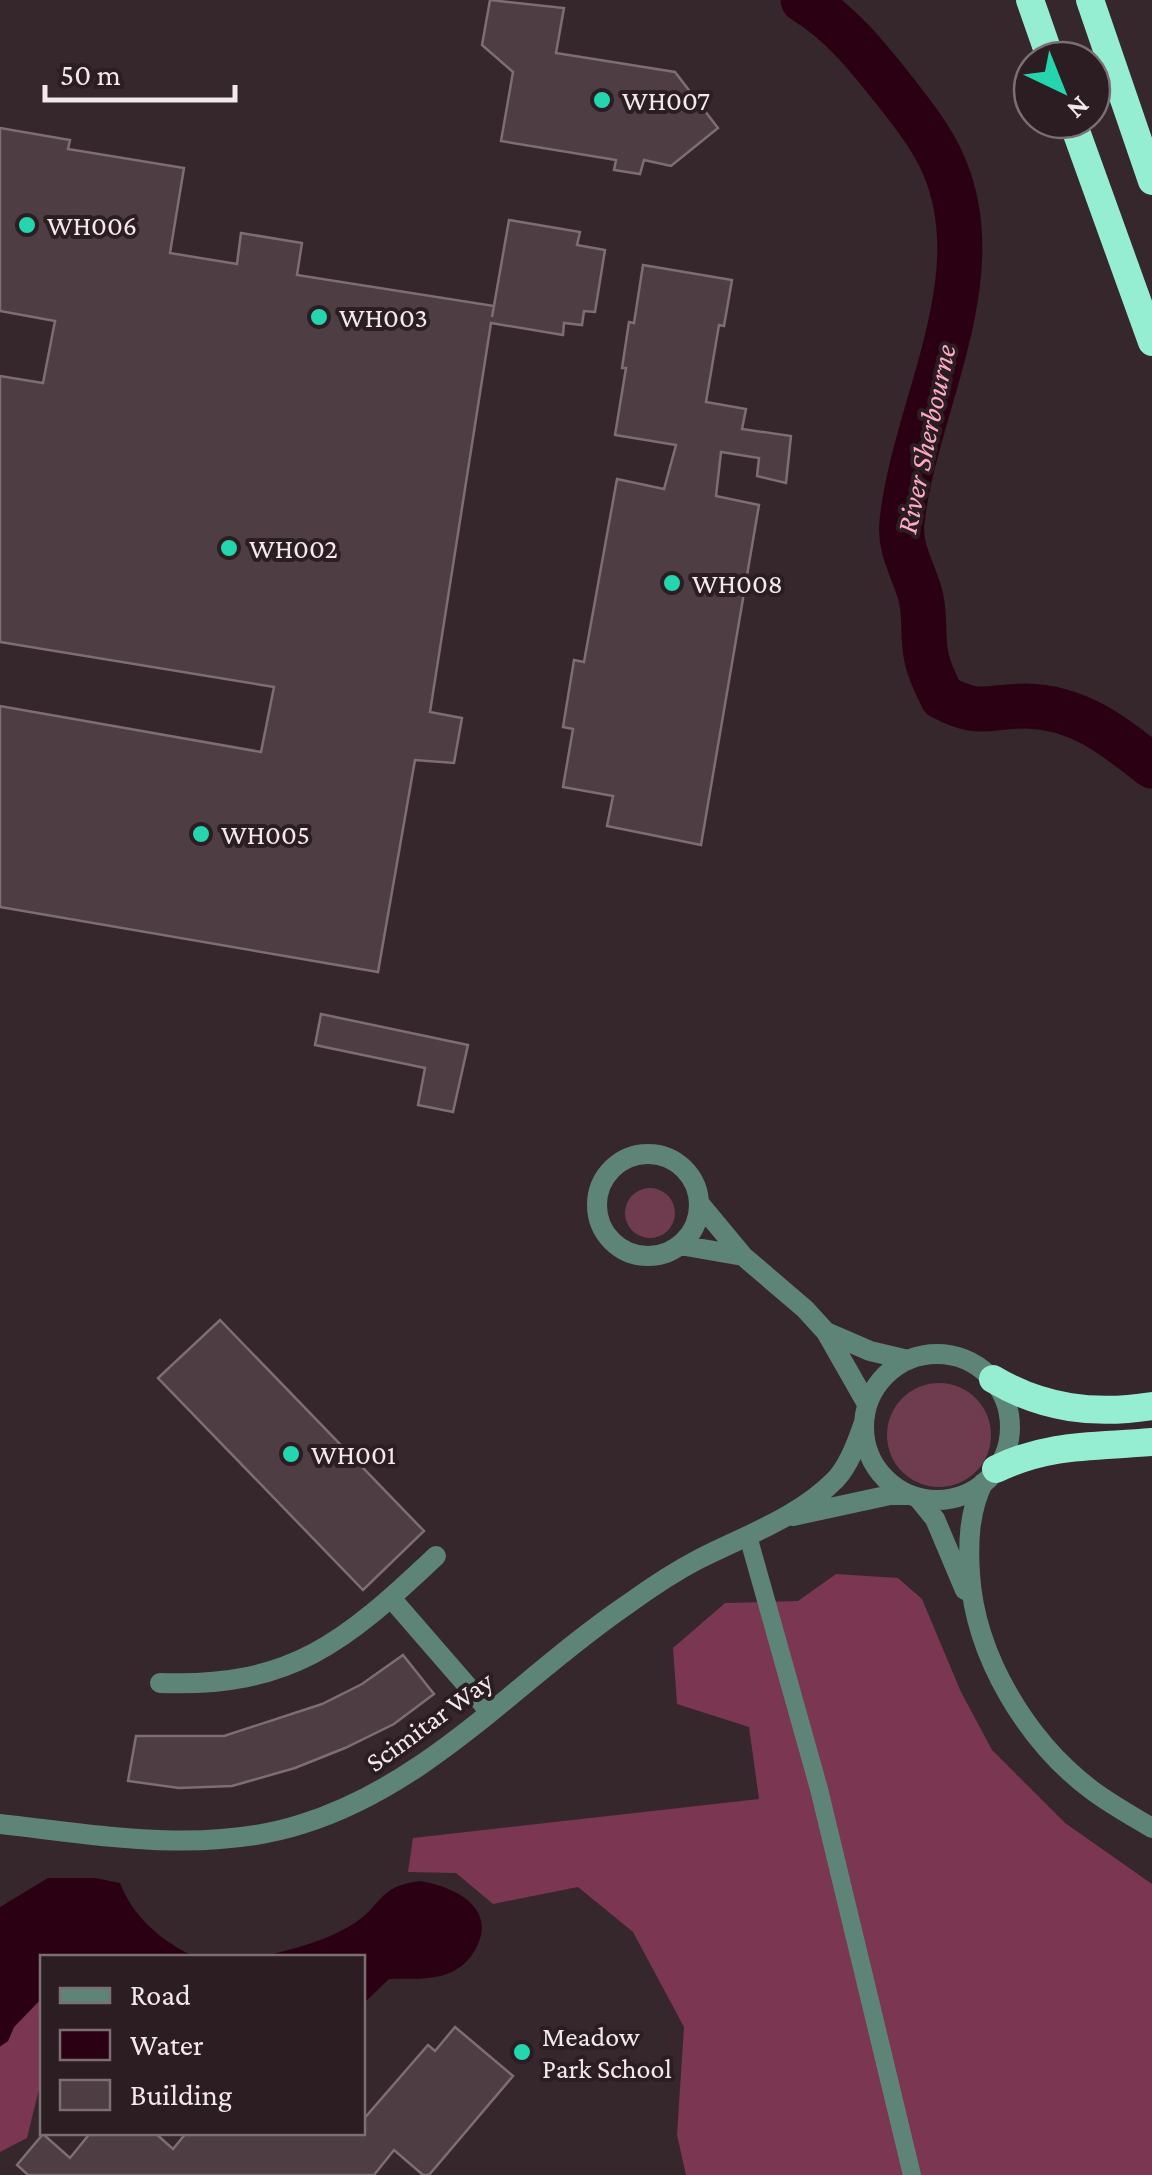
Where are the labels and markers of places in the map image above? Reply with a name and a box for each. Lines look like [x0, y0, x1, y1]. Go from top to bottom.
place label: WH007 [622, 85, 710, 116]
marker: WH007 [591, 89, 613, 111]
place label: WH006 [47, 210, 137, 241]
marker: WH006 [16, 214, 38, 236]
place label: WH003 [339, 302, 428, 333]
marker: WH003 [308, 306, 330, 328]
place label: WH002 [249, 533, 338, 564]
marker: WH002 [218, 537, 240, 559]
place label: WH008 [692, 568, 783, 599]
marker: WH008 [661, 572, 683, 594]
place label: WH005 [221, 819, 310, 850]
marker: WH005 [190, 823, 212, 845]
place label: WH001 [311, 1439, 396, 1470]
marker: WH001 [280, 1443, 302, 1465]
place label: Meadow Park School [542, 2021, 672, 2084]
marker: Meadow Park School [511, 2041, 533, 2063]

